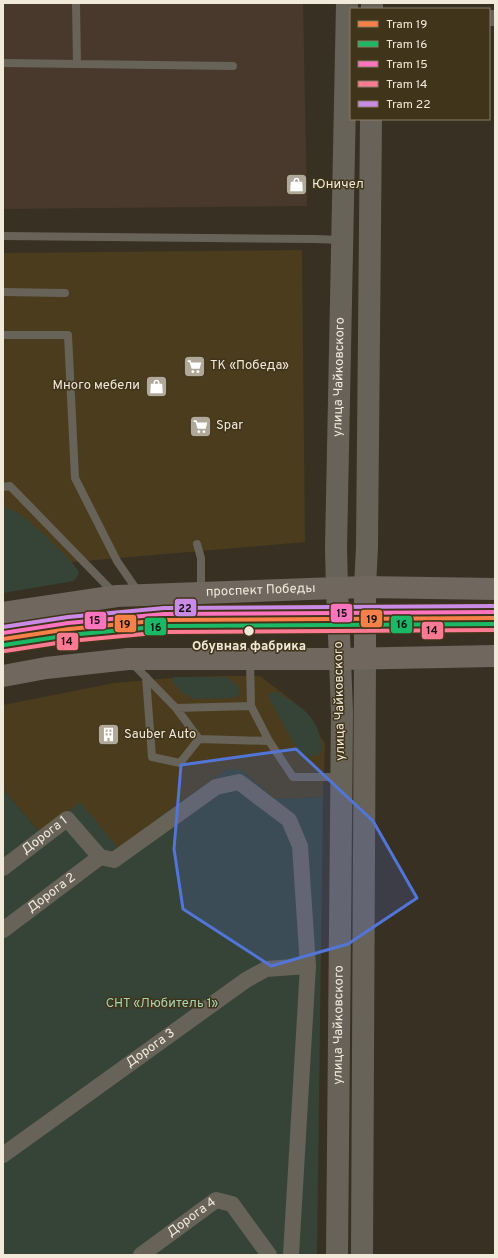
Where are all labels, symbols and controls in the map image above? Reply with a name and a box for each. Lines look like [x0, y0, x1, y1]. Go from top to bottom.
legend [350, 8, 490, 120]
text: Tram 19 [386, 17, 427, 33]
text: Tram 16 [386, 37, 427, 53]
text: Tram 15 [386, 57, 428, 73]
text: Tram 14 [386, 77, 428, 93]
text: Tram 22 [386, 97, 431, 113]
shop icon: Юничел [284, 172, 310, 198]
place label: Юничел [312, 177, 364, 193]
street label: улица Чайковского [330, 317, 349, 437]
supermarket icon: ТК «Победа» [182, 353, 208, 379]
place label: ТК «Победа» [210, 358, 289, 374]
shop icon: Много мебели [143, 373, 169, 399]
place label: Много мебели [53, 378, 140, 394]
supermarket icon: Spar [187, 413, 213, 439]
place label: Spar [216, 418, 243, 434]
street label: проспект Победы [206, 581, 316, 601]
line badge: 22 [174, 598, 197, 617]
text: 22 [178, 602, 192, 616]
line badge: 15 [330, 603, 353, 623]
text: 15 [336, 607, 348, 621]
line badge: 19 [360, 609, 383, 628]
line badge: 15 [84, 611, 107, 630]
text: 19 [366, 613, 378, 627]
text: 15 [89, 614, 101, 628]
line badge: 19 [114, 614, 137, 633]
line badge: 16 [390, 615, 413, 634]
line badge: 16 [144, 617, 167, 636]
text: 19 [119, 618, 131, 632]
text: 16 [396, 618, 408, 632]
text: 16 [150, 621, 162, 635]
line badge: 14 [421, 621, 444, 640]
marker: Обувная фабрика [242, 624, 256, 638]
text: 14 [426, 624, 438, 638]
line badge: 14 [56, 632, 79, 651]
text: 14 [61, 635, 73, 649]
place label: Обувная фабрика [192, 639, 306, 655]
street label: улица Чайковского [331, 641, 349, 761]
building icon: Sauber Auto [95, 722, 121, 748]
place label: Sauber Auto [124, 727, 196, 743]
street label: Дорога 1 [19, 813, 71, 858]
street label: Дорога 2 [24, 870, 79, 917]
street label: улица Чайковского [331, 965, 348, 1085]
park label: СНТ «Любитель 1» [106, 996, 219, 1012]
street label: Дорога 3 [123, 1026, 178, 1072]
street label: Дорога 4 [164, 1194, 219, 1241]

